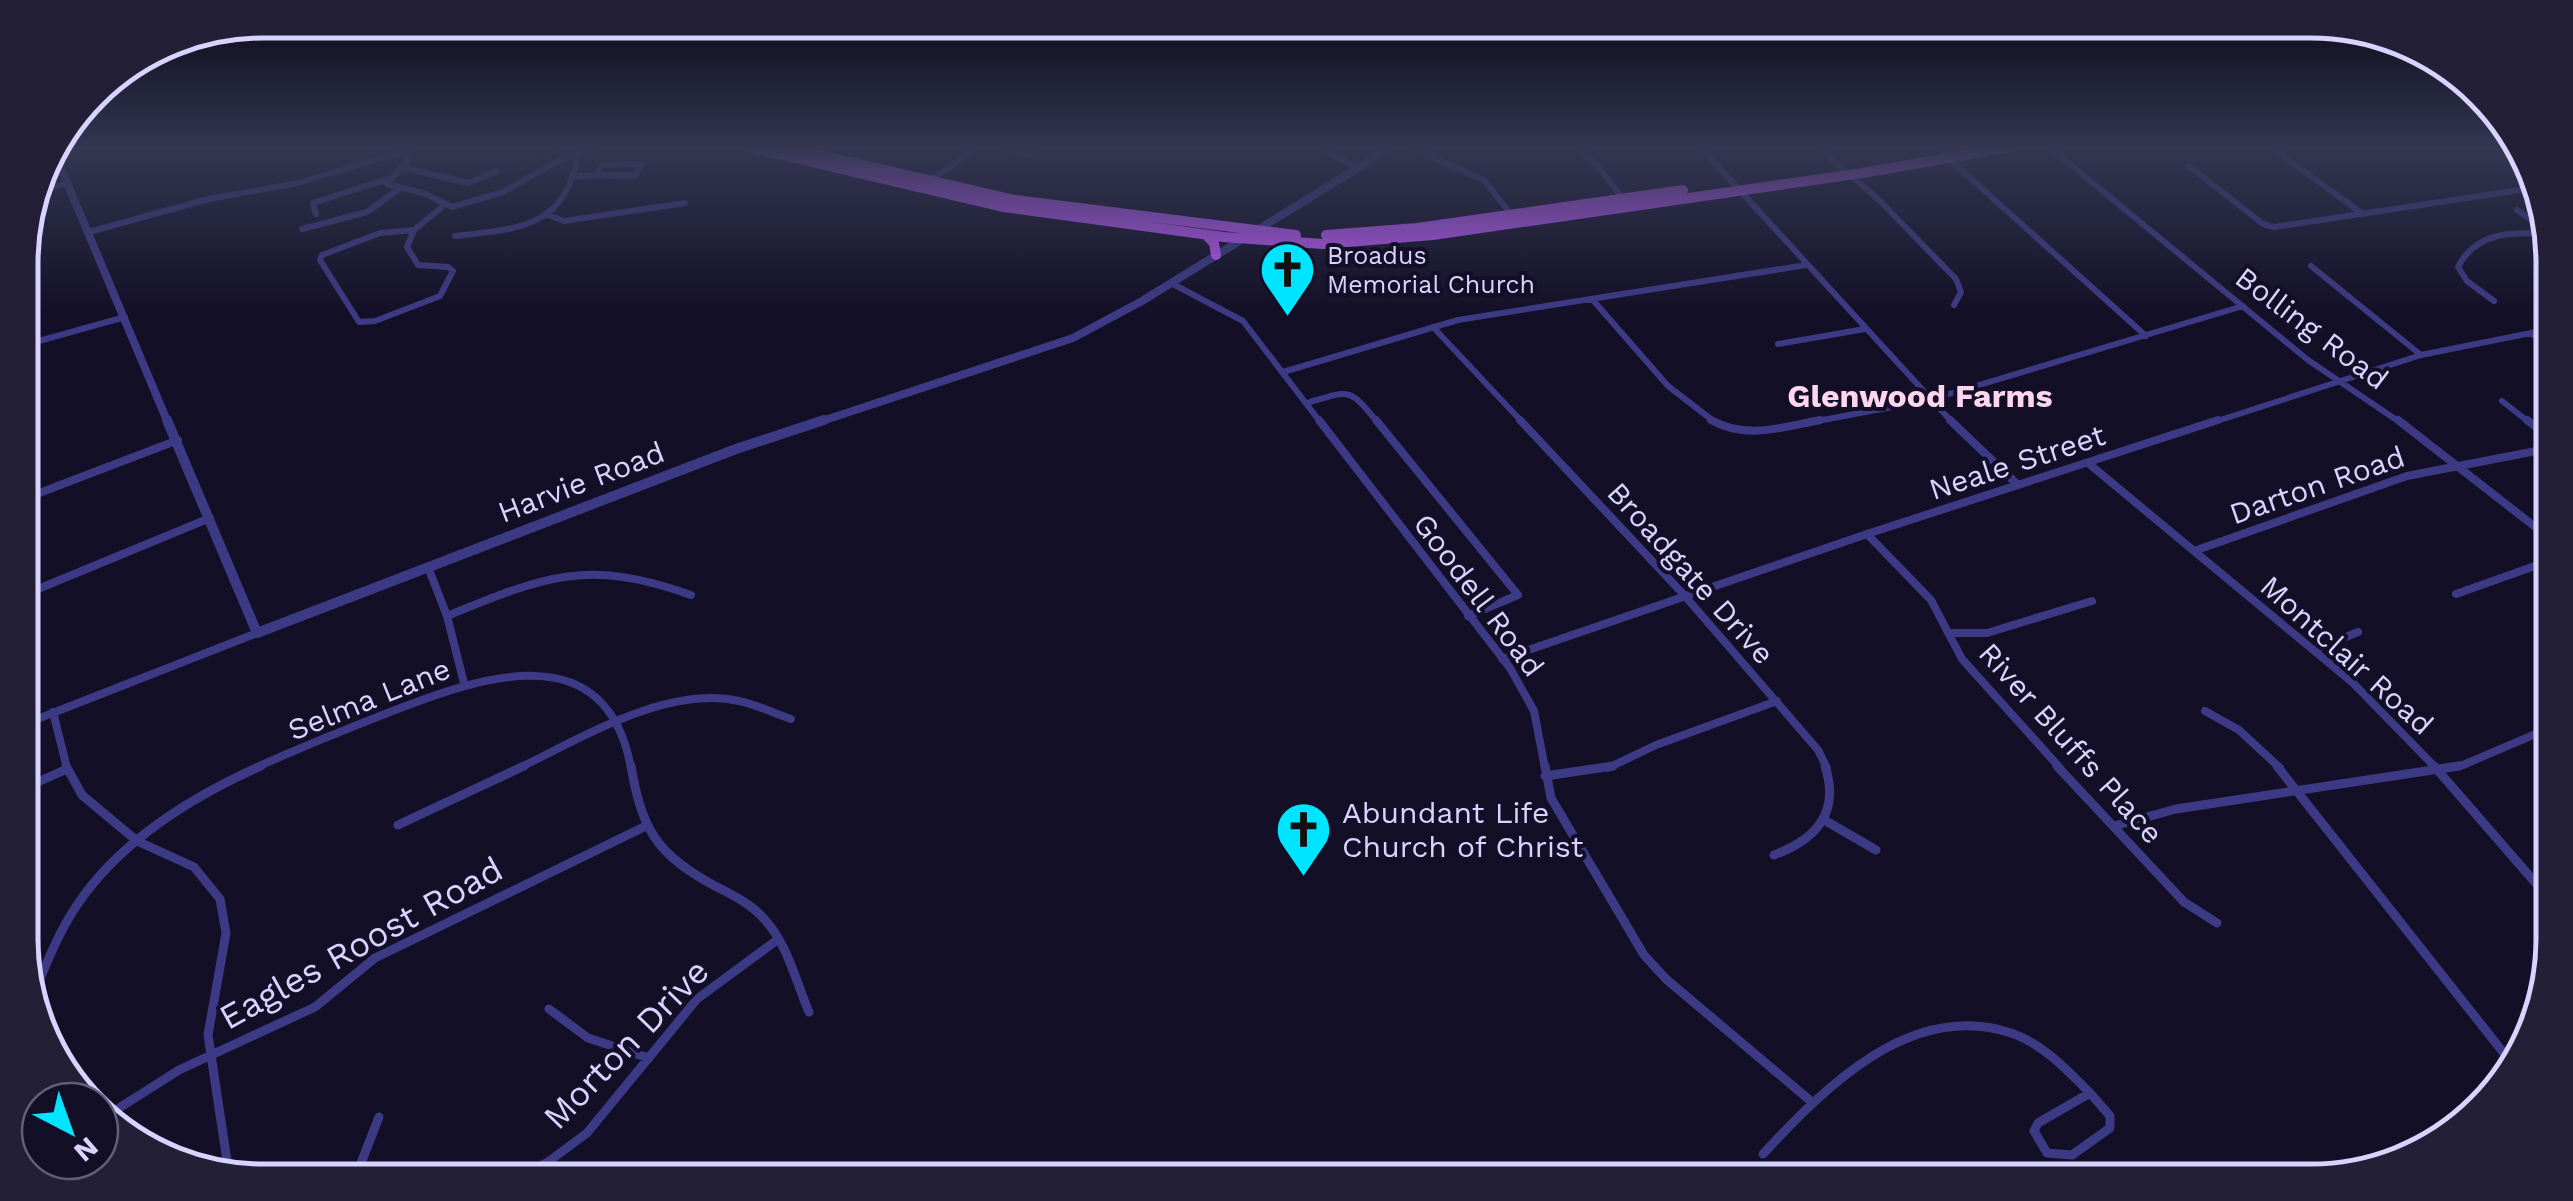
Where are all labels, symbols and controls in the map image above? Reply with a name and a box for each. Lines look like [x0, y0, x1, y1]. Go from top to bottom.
church icon: Broadus Memorial Church [1258, 239, 1318, 318]
place label: Broadus Memorial Church [1327, 241, 1535, 299]
street label: Bolling Road [2229, 259, 2395, 397]
district label: Glenwood Farms [1787, 377, 2053, 415]
street label: Neale Street [1925, 417, 2110, 507]
street label: Harvie Road [493, 434, 669, 530]
street label: Darton Road [2225, 439, 2409, 531]
street label: Broadgate Drive [1600, 475, 1782, 671]
street label: Goodell Road [1406, 507, 1552, 683]
street label: Montclair Road [2253, 568, 2441, 742]
street label: River Bluffs Place [1972, 635, 2170, 851]
street label: Selma Lane [283, 651, 455, 747]
place label: Abundant Life Church of Christ [1342, 795, 1584, 864]
church icon: Abundant Life Church of Christ [1273, 799, 1333, 878]
street label: Eagles Roost Road [212, 848, 510, 1038]
street label: Morton Drive [534, 950, 718, 1138]
north arrow [20, 1081, 120, 1181]
text: N [67, 1130, 105, 1169]

